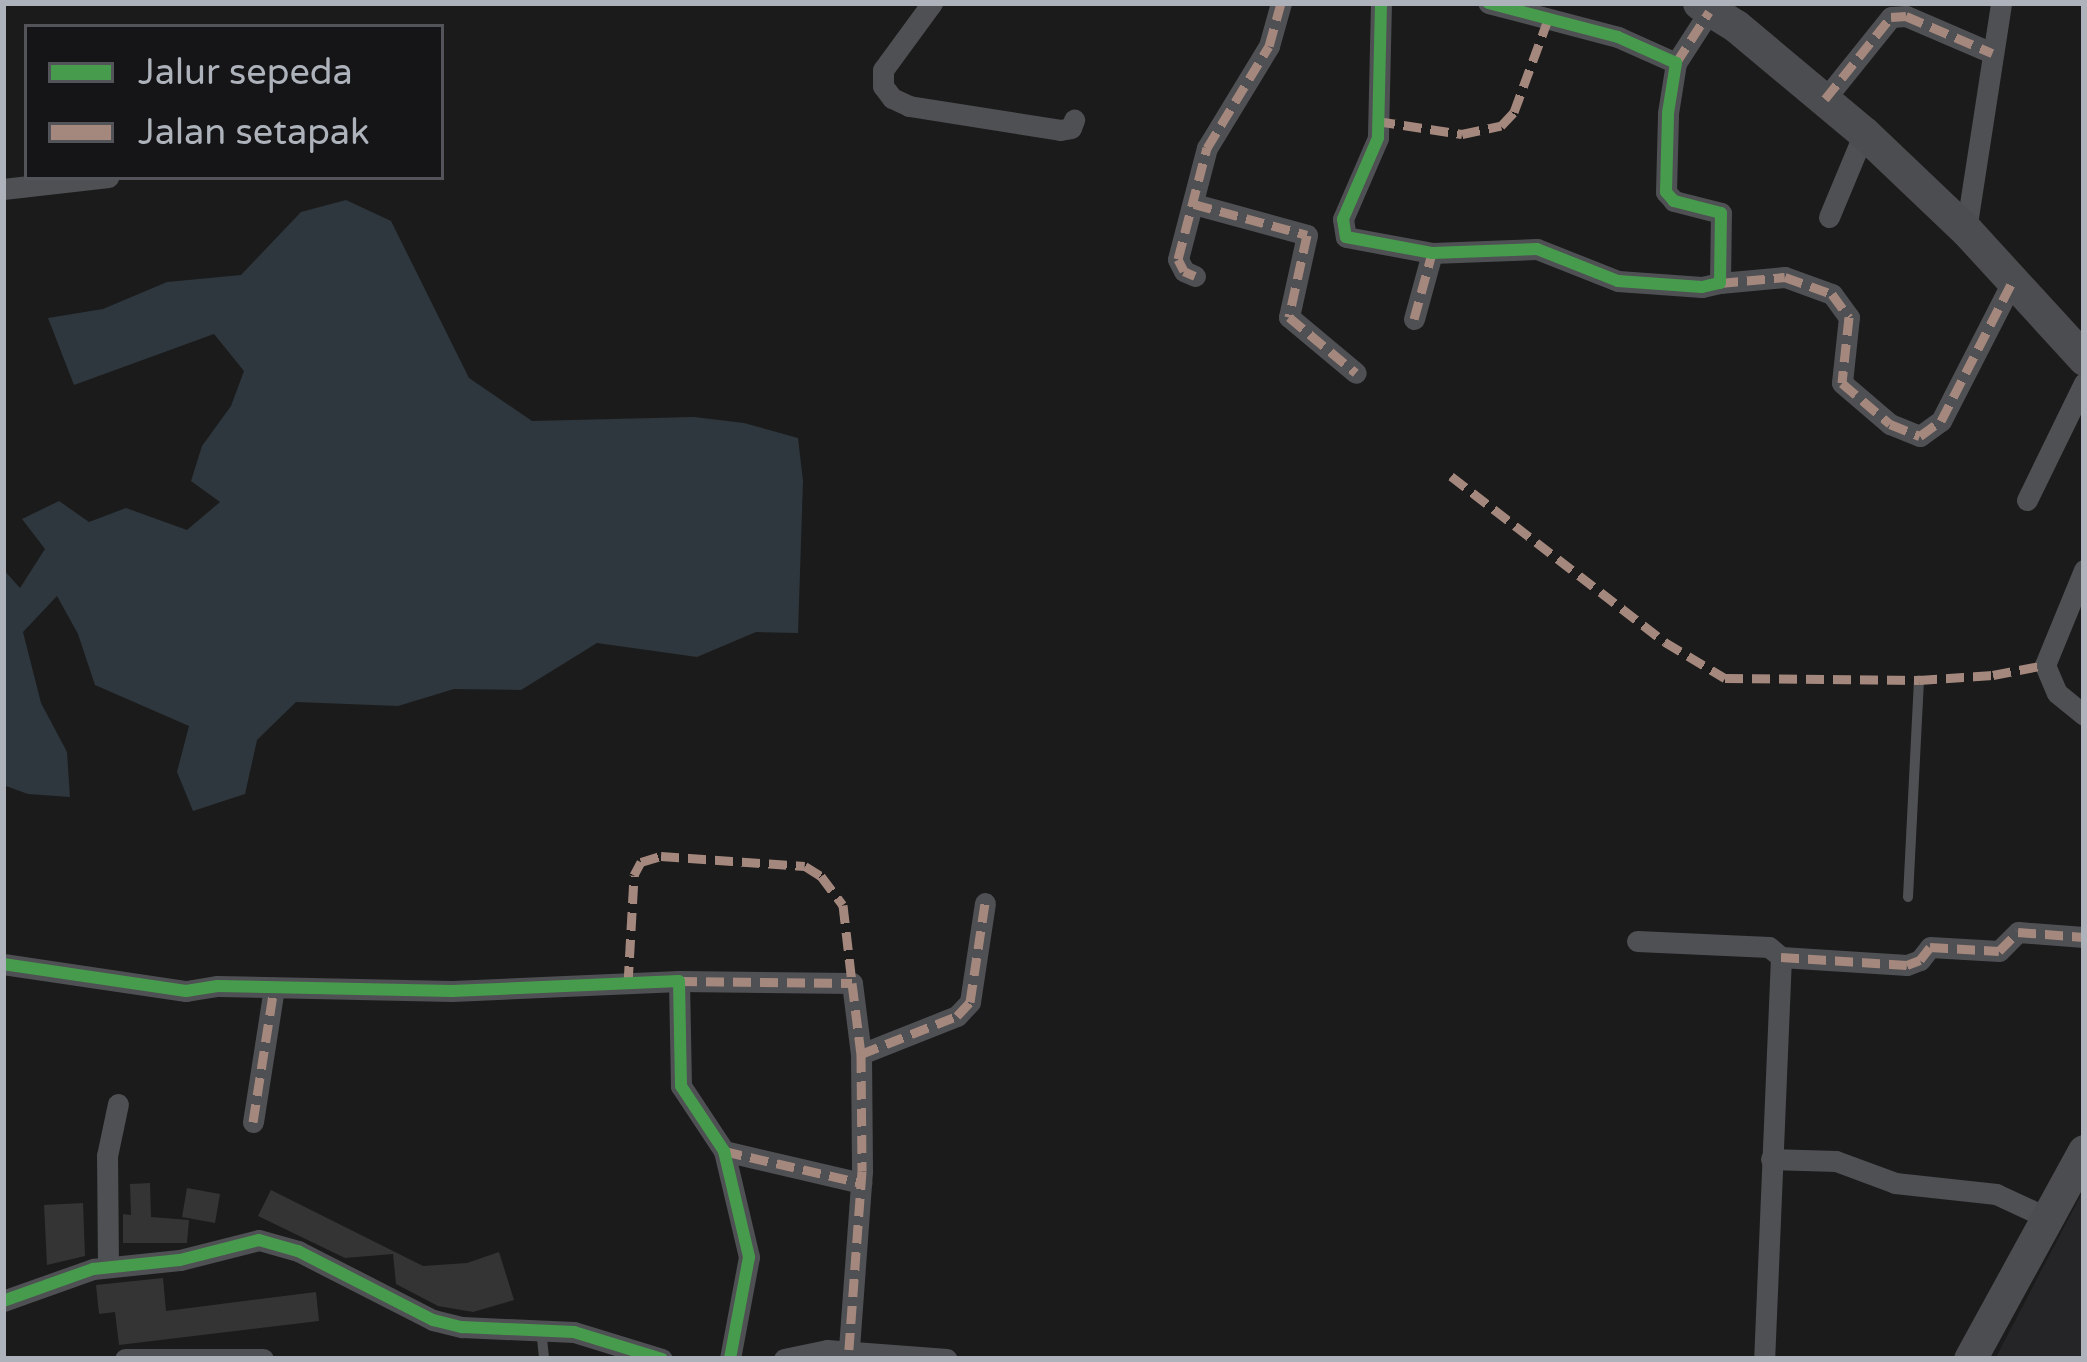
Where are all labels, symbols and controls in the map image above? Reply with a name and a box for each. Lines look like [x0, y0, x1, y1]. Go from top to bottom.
legend [24, 24, 444, 180]
text: Jalur sepeda [138, 51, 353, 94]
text: Jalan setapak [138, 111, 370, 154]

